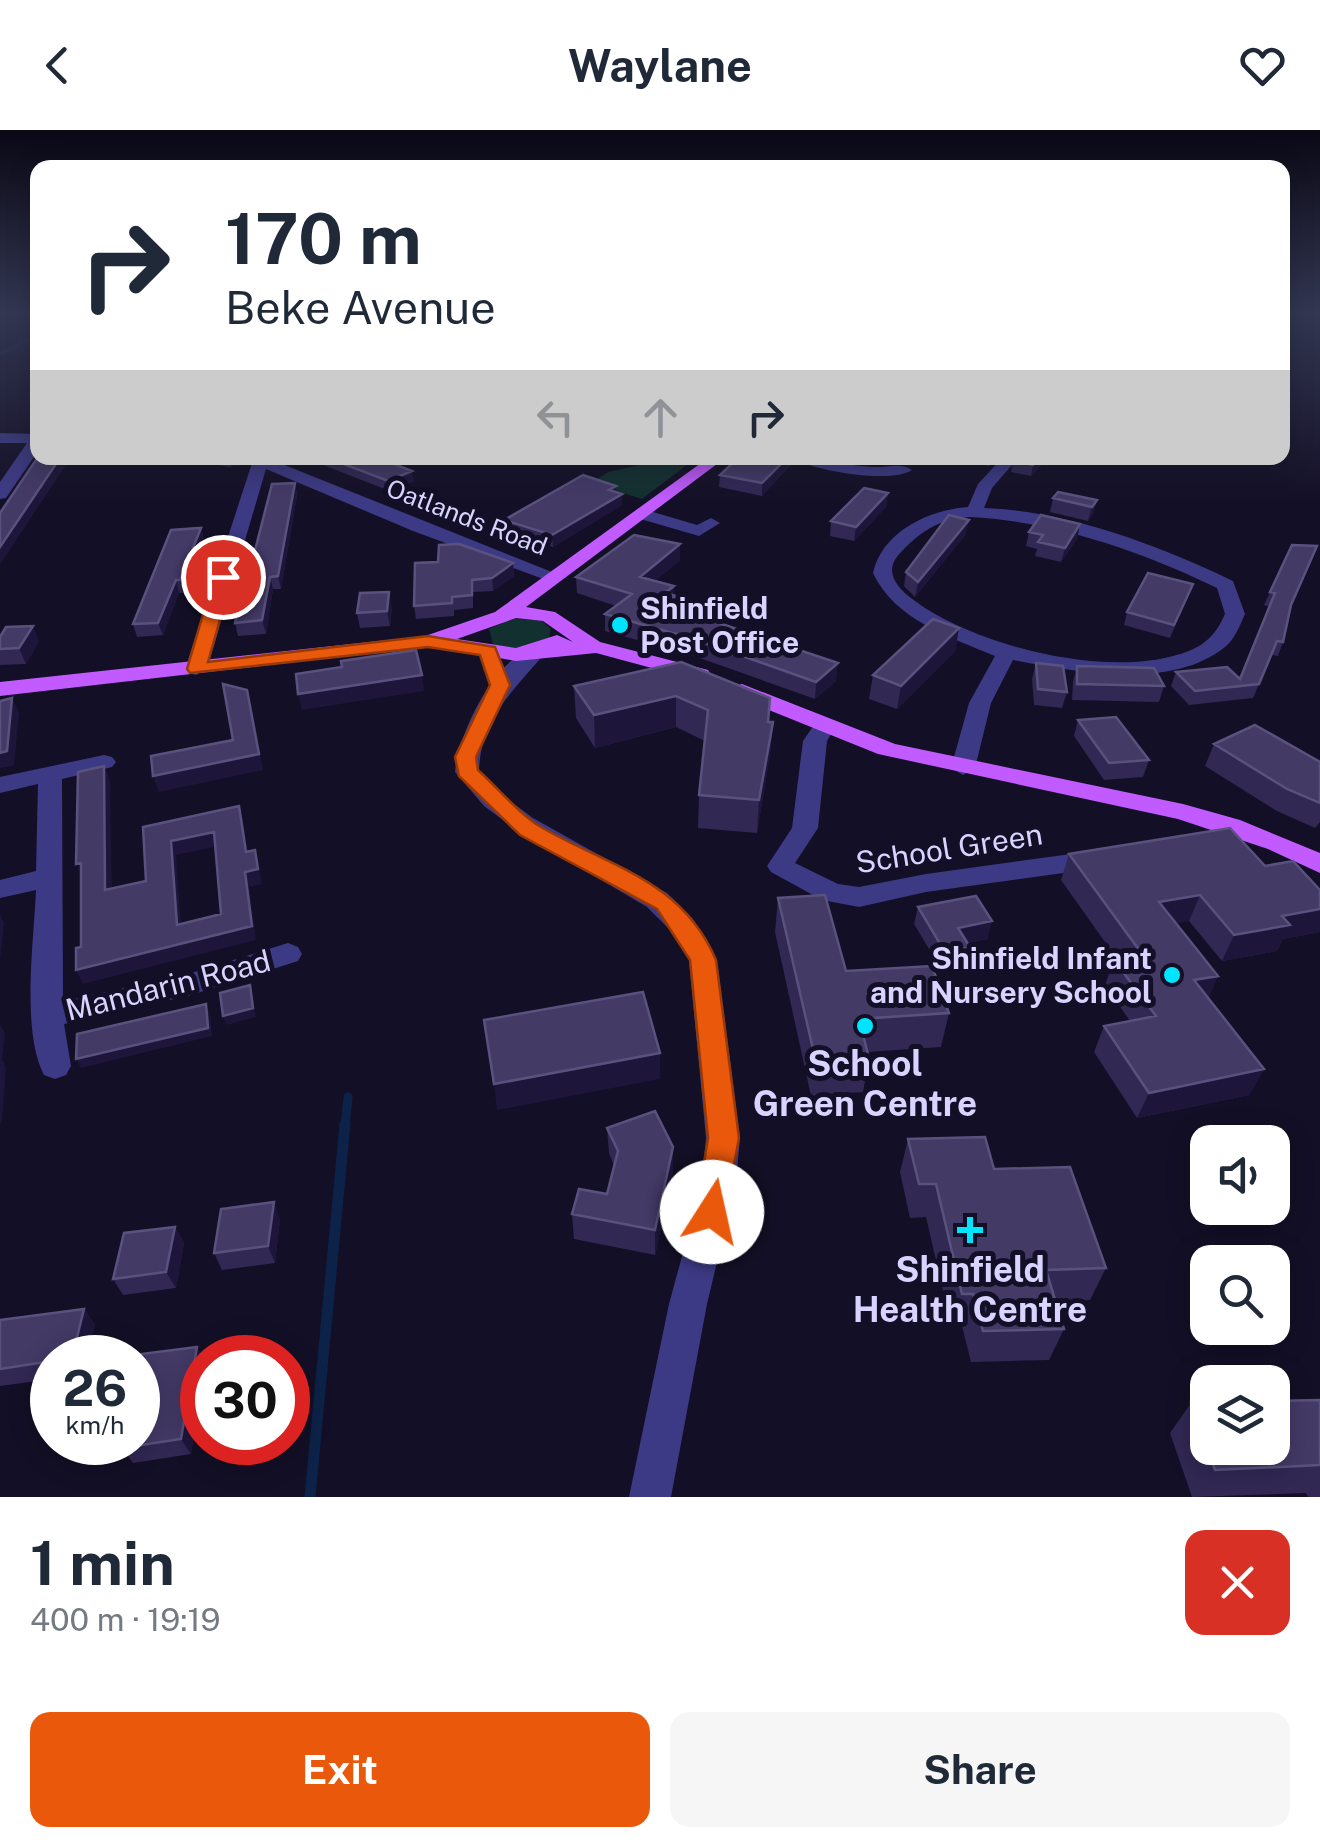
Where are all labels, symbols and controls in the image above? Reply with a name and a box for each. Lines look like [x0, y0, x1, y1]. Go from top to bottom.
icon: back [30, 38, 85, 93]
icon: heart [1235, 38, 1290, 93]
text: Waylane [568, 39, 752, 92]
text: 170 m [225, 197, 422, 280]
icon: right [60, 200, 190, 330]
text: Beke Avenue [225, 281, 496, 334]
icon: left [528, 390, 583, 445]
icon: ahead [633, 390, 688, 445]
icon: right [738, 390, 793, 445]
street label: Oatlands Road [382, 473, 552, 561]
pin [181, 535, 266, 620]
icon: arrive [196, 550, 251, 605]
place label: Shinfield Post Office [640, 590, 799, 660]
marker: Shinfield Post Office [609, 614, 631, 636]
street label: School Green [853, 815, 1045, 881]
place label: Shinfield Infant and Nursery School [870, 940, 1152, 1010]
street label: Mandarin Road [62, 942, 274, 1028]
marker: Shinfield Infant and Nursery School [1161, 964, 1183, 986]
marker: School Green Centre [854, 1015, 876, 1037]
place label: School Green Centre [753, 1043, 977, 1124]
map controls [1190, 1125, 1290, 1465]
button: sound [1190, 1125, 1290, 1225]
position arrow [660, 1160, 764, 1264]
marker: Shinfield Health Centre [957, 1217, 983, 1243]
button: search [1190, 1245, 1290, 1345]
place label: Shinfield Health Centre [853, 1249, 1087, 1330]
speed limit sign: 30 [180, 1335, 310, 1465]
text: 26 [63, 1358, 127, 1417]
button: layers [1190, 1365, 1290, 1465]
text: km/h [66, 1410, 124, 1440]
text: 1 min [30, 1528, 175, 1599]
button: close [1185, 1530, 1290, 1635]
text: 400 m · 19:19 [30, 1601, 220, 1638]
button: Exit [30, 1712, 650, 1827]
button: Share [670, 1712, 1290, 1827]

